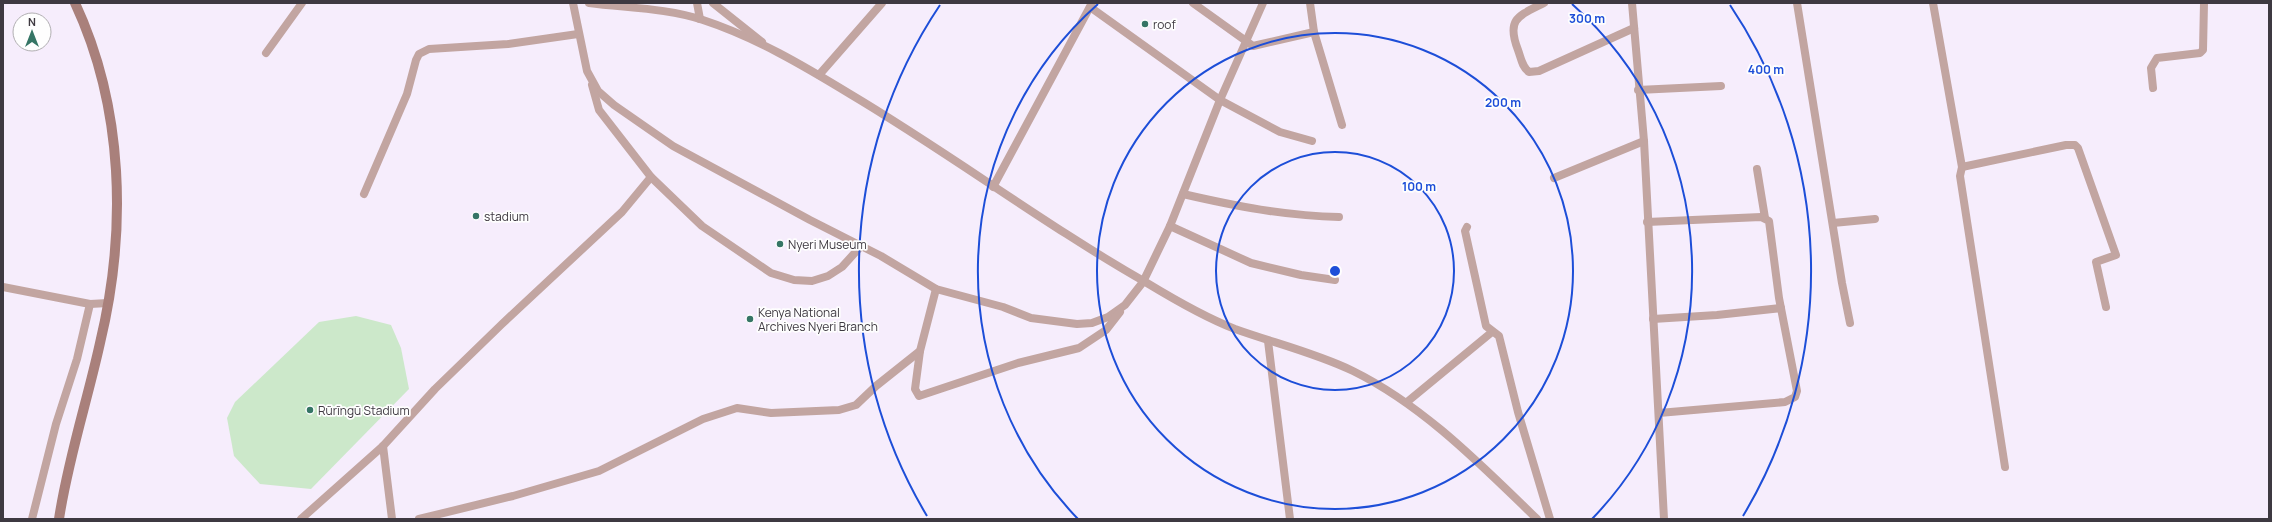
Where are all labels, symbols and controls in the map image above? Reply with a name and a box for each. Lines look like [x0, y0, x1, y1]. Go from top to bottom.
text: 300 m [1569, 10, 1605, 27]
north arrow [12, 12, 52, 52]
text: N [28, 14, 36, 29]
place label: roof [1153, 16, 1176, 33]
marker: roof [1140, 19, 1150, 29]
text: 400 m [1748, 61, 1784, 78]
text: 200 m [1485, 94, 1521, 111]
text: 100 m [1402, 178, 1436, 195]
place label: stadium [484, 208, 529, 225]
marker: stadium [471, 211, 481, 221]
place label: Nyeri Museum [788, 236, 867, 253]
marker: Nyeri Museum [775, 239, 785, 249]
centre of rings [1328, 264, 1342, 278]
place label: Kenya National Archives Nyeri Branch [758, 304, 878, 335]
marker: Kenya National Archives Nyeri Branch [745, 314, 755, 324]
place label: Rũrĩngũ Stadium [318, 402, 410, 419]
marker: Rũrĩngũ Stadium [305, 405, 315, 415]

